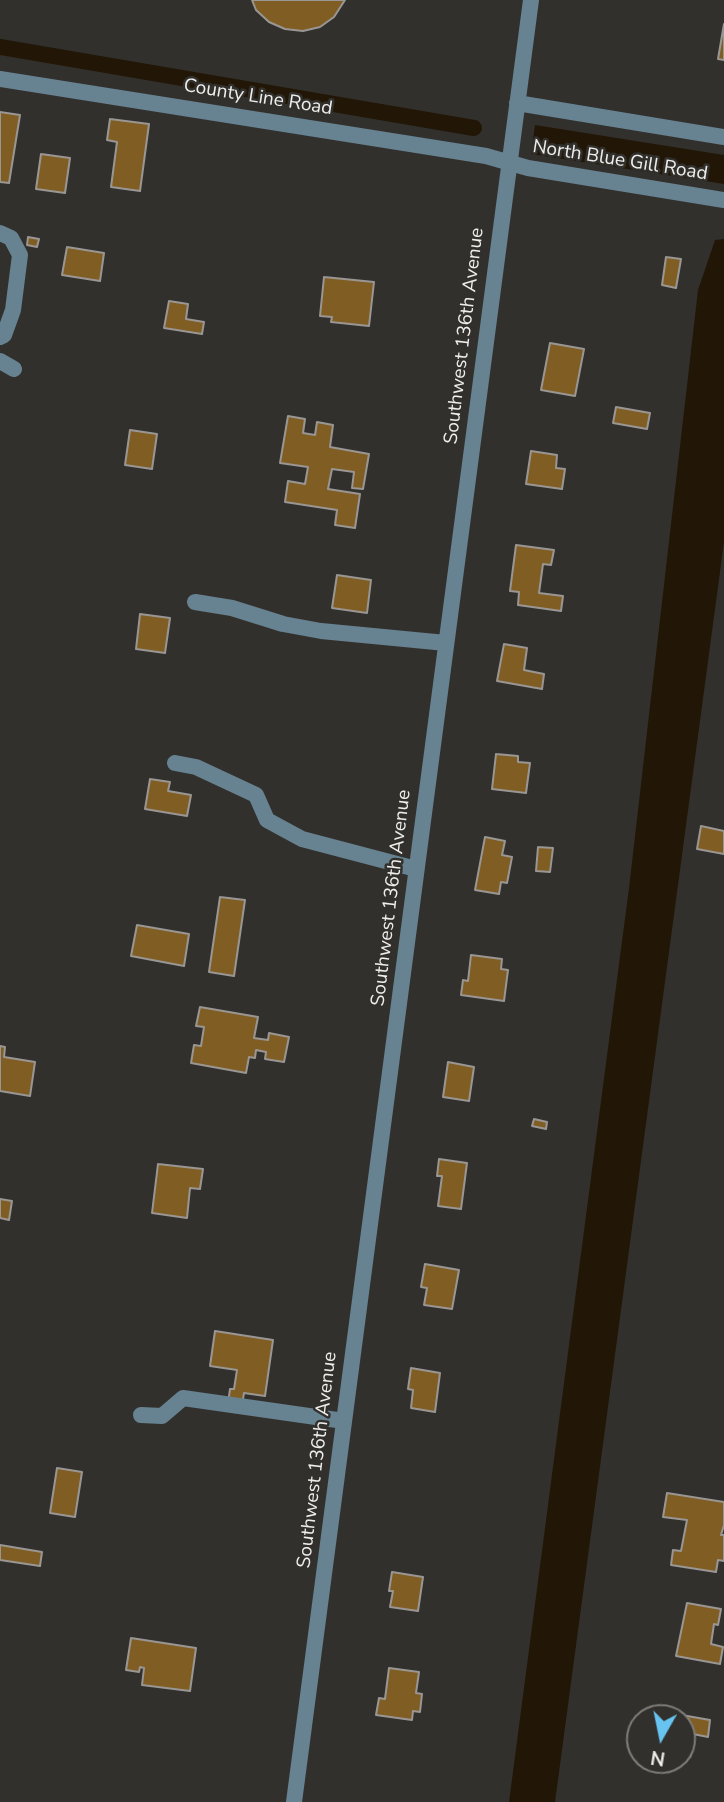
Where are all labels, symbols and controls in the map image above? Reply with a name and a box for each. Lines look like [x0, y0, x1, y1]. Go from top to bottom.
street label: County Line Road [182, 75, 334, 121]
street label: North Blue Gill Road [531, 136, 709, 186]
street label: Southwest 136th Avenue [440, 226, 490, 446]
street label: Southwest 136th Avenue [367, 788, 417, 1008]
street label: Southwest 136th Avenue [293, 1350, 343, 1570]
north arrow [626, 1704, 696, 1774]
text: N [649, 1744, 667, 1772]

